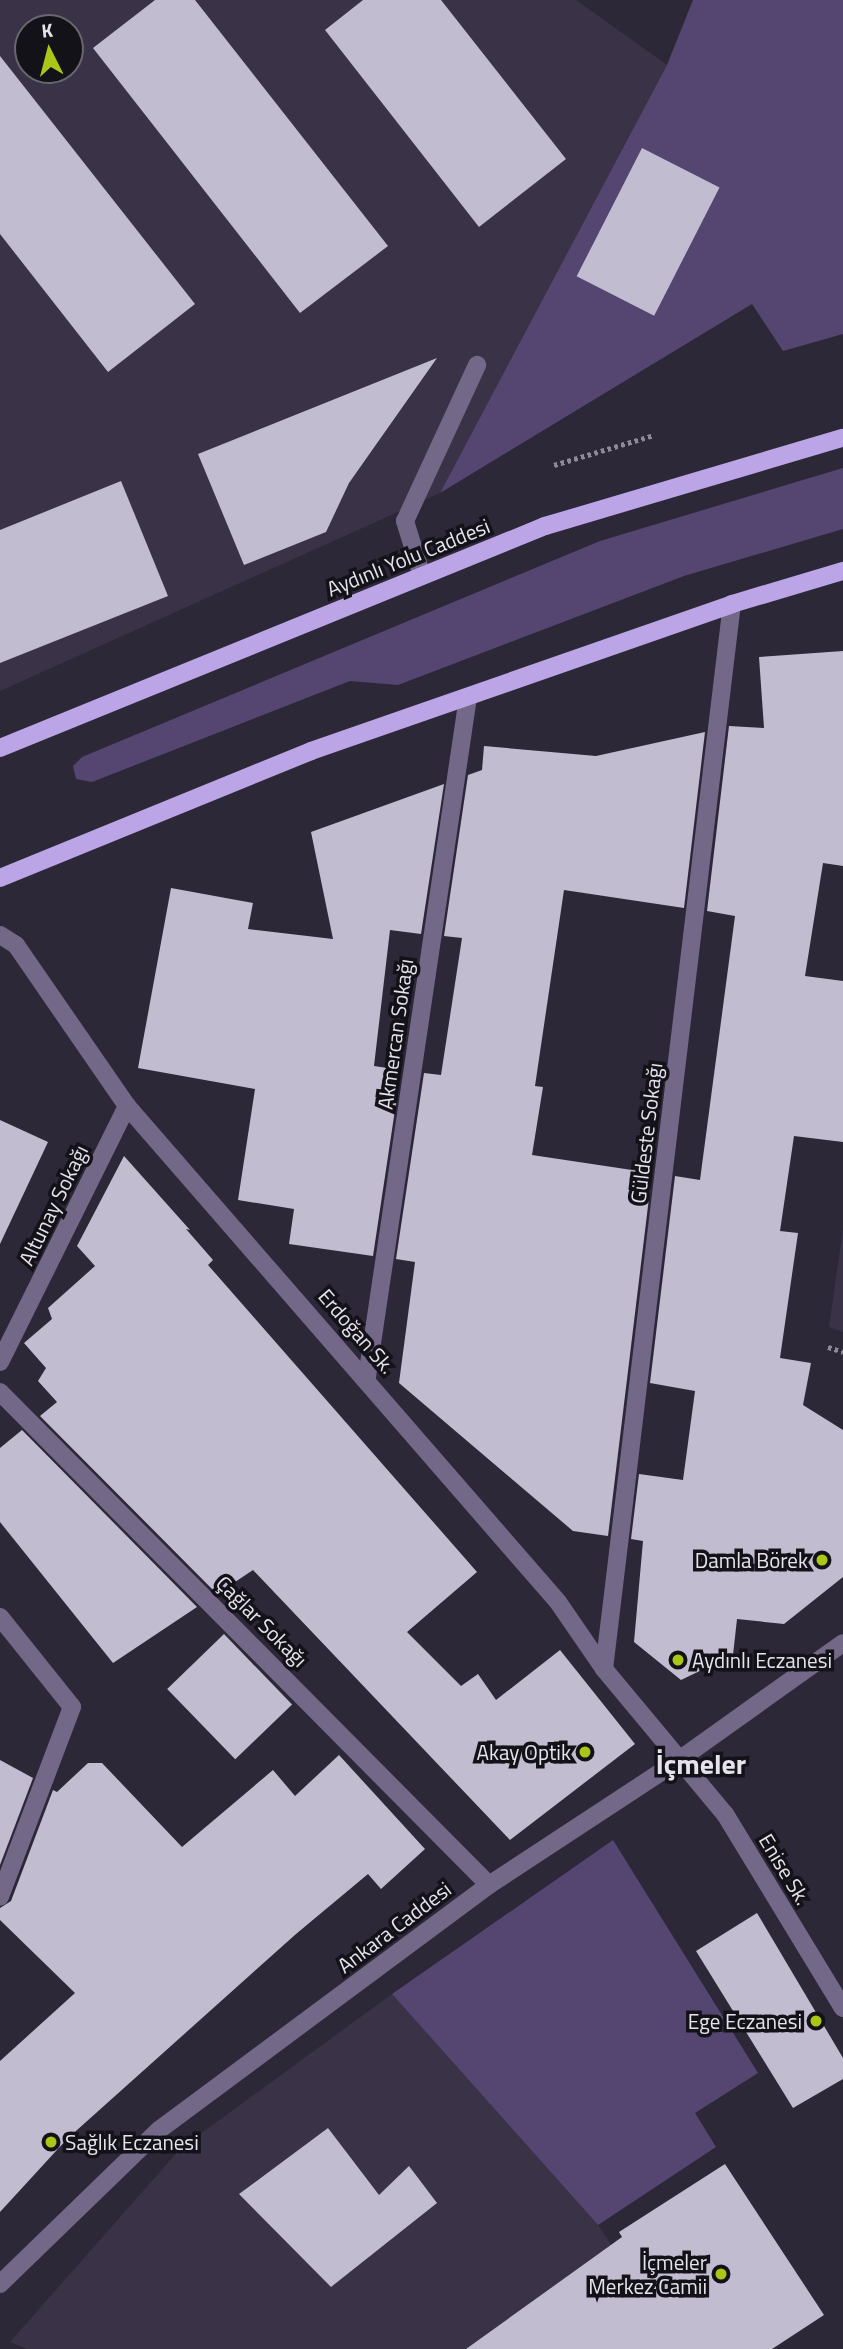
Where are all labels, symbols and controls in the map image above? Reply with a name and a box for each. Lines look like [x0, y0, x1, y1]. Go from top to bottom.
north arrow [14, 14, 84, 84]
text: K [40, 15, 54, 45]
street label: Aydınlı Yolu Caddesi [323, 513, 493, 601]
street label: Akmercan Sokağı [372, 957, 418, 1111]
street label: Güldeste Sokağı [625, 1061, 667, 1205]
street label: Altunay Sokağı [13, 1141, 93, 1269]
street label: Erdoğan Sk. [313, 1283, 401, 1379]
place label: Damla Börek [695, 1547, 808, 1573]
marker: Damla Börek [814, 1552, 830, 1568]
street label: Çağlar Sokağı [211, 1570, 313, 1672]
place label: Aydınlı Eczanesi [692, 1647, 832, 1673]
marker: Aydınlı Eczanesi [670, 1652, 686, 1668]
place label: Akay Optik [476, 1739, 571, 1765]
marker: Akay Optik [577, 1744, 593, 1760]
district label: İçmeler [656, 1747, 746, 1781]
street label: Enise Sk. [754, 1829, 816, 1909]
street label: Ankara Caddesi [332, 1876, 456, 1978]
place label: Ege Eczanesi [688, 2008, 802, 2034]
marker: Ege Eczanesi [808, 2013, 824, 2029]
place label: Sağlık Eczanesi [65, 2129, 199, 2155]
marker: Sağlık Eczanesi [43, 2134, 59, 2150]
place label: İçmeler Merkez Camii [588, 2249, 707, 2299]
marker: İçmeler Merkez Camii [713, 2266, 729, 2282]

